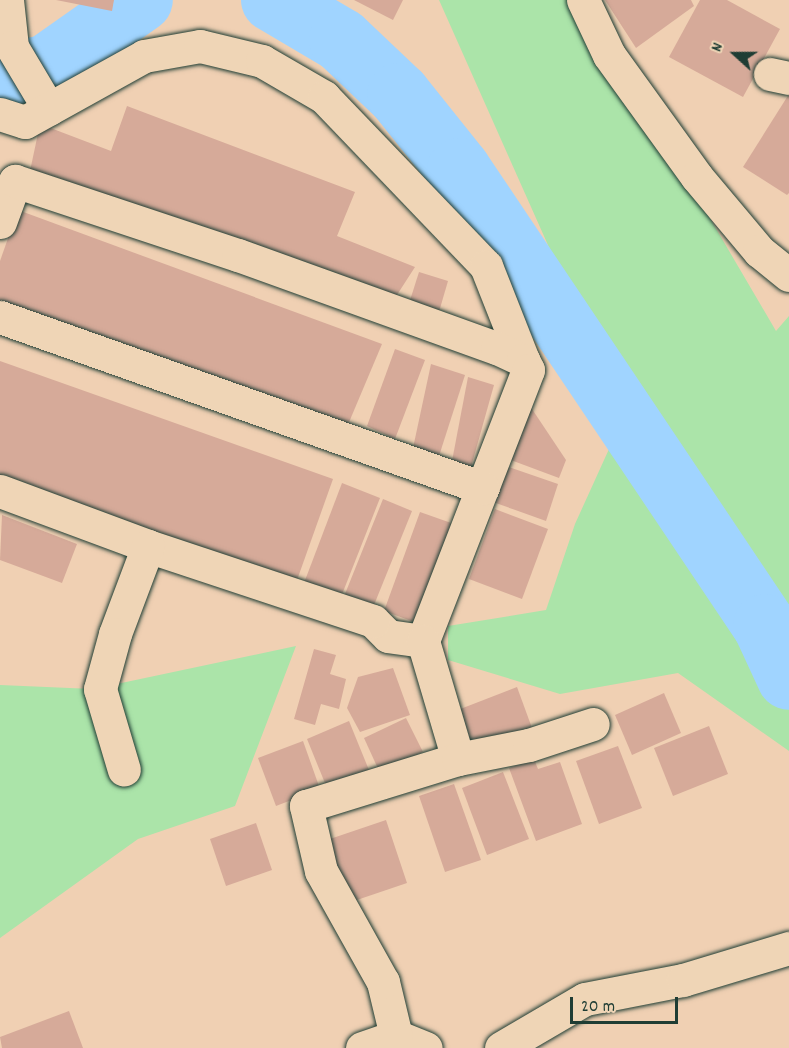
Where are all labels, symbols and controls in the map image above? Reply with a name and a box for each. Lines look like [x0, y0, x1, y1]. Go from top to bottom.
north arrow [705, 24, 765, 84]
text: N [706, 40, 730, 55]
scale bar [573, 985, 681, 1023]
text: 20 m [581, 995, 615, 1020]

